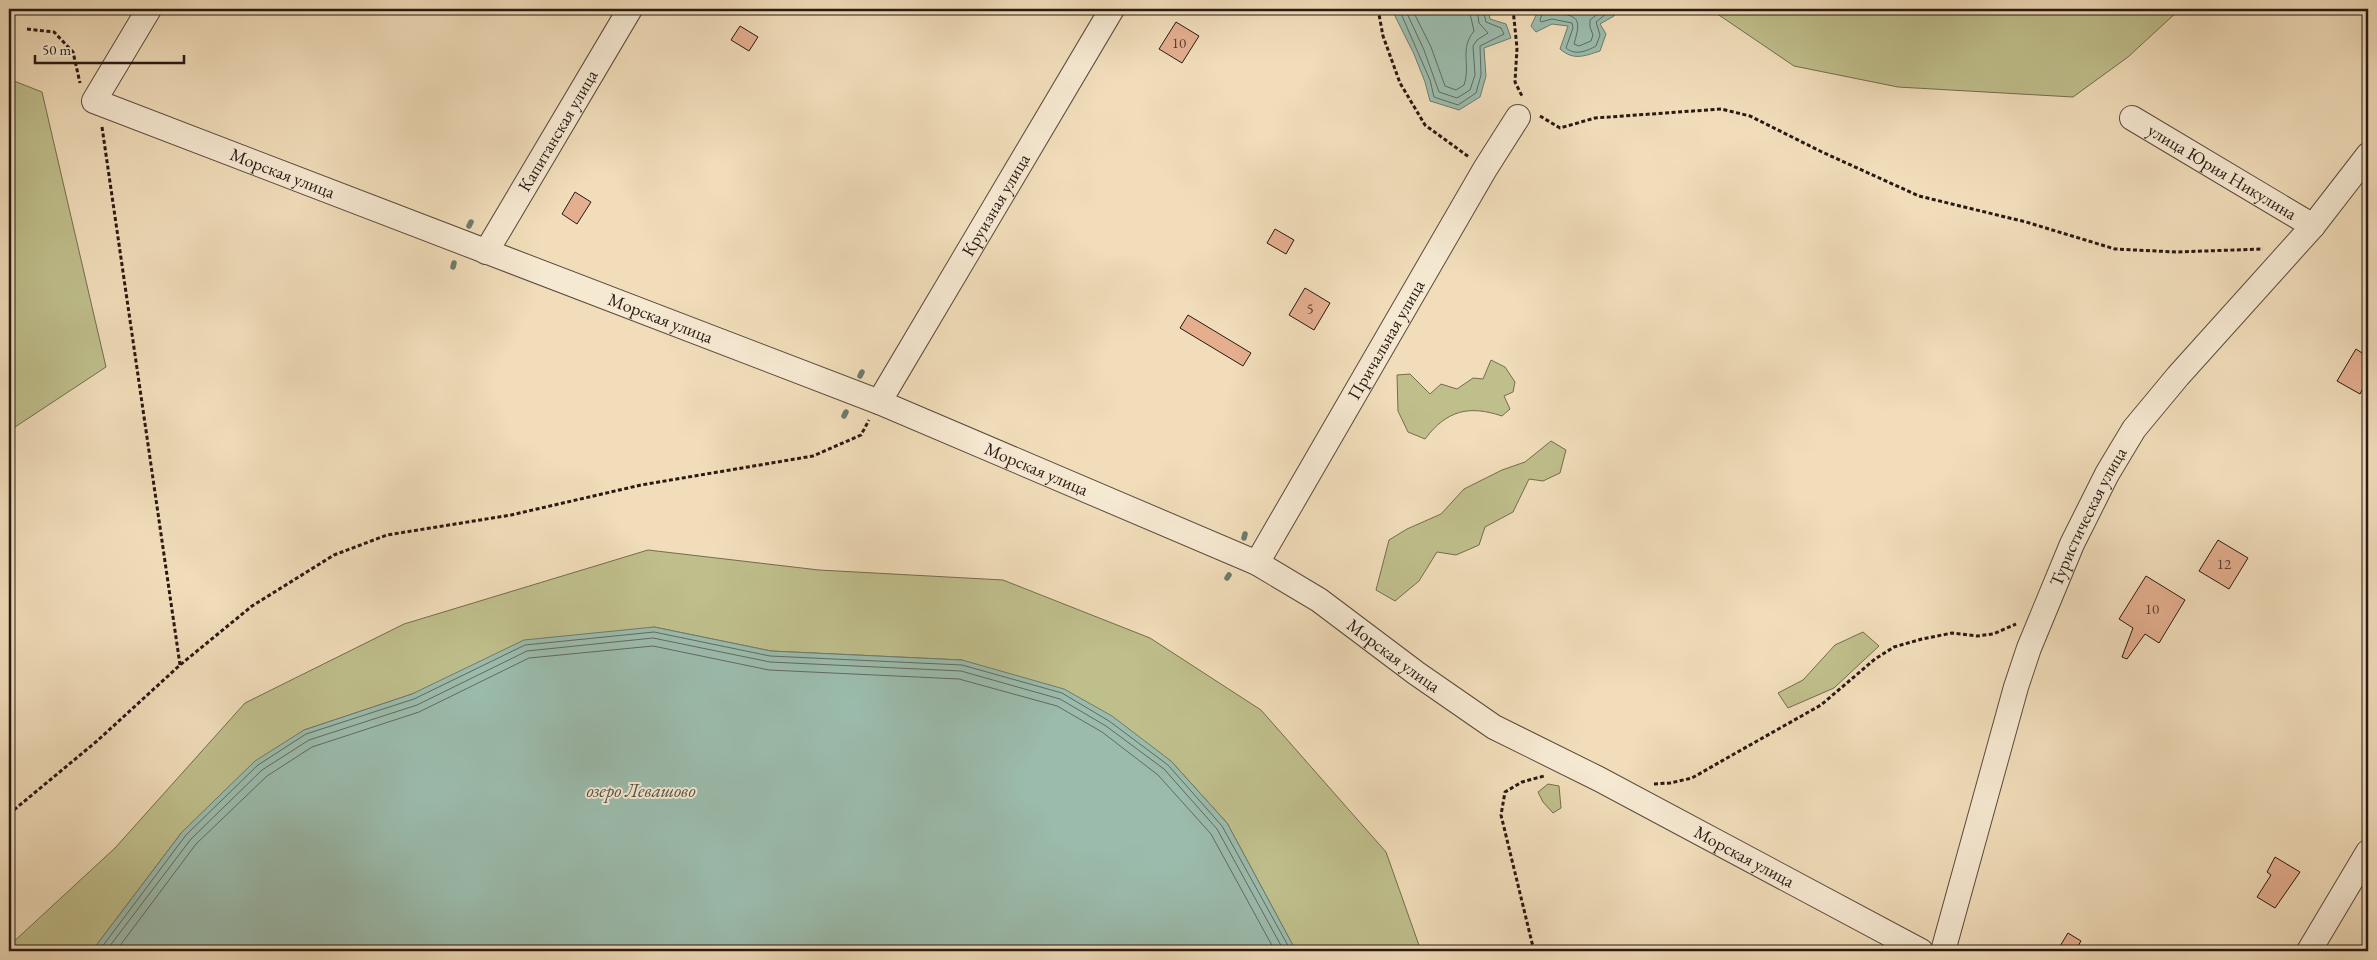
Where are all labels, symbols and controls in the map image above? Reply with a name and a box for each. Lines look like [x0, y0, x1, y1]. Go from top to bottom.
scale bar [35, 32, 184, 64]
house number: 10 [1172, 33, 1186, 52]
text: 50 m [42, 40, 71, 59]
street label: Капитанская улица [512, 65, 603, 196]
street label: улица Юрия Никулина [2144, 118, 2302, 225]
street label: Морская улица [227, 142, 339, 204]
street label: Круизная улица [956, 149, 1035, 260]
street label: Причальная улица [1342, 275, 1430, 404]
street label: Морская улица [605, 287, 717, 349]
house number: 5 [1306, 299, 1314, 318]
street label: Морская улица [981, 436, 1093, 501]
street label: Туристическая улица [2044, 442, 2132, 590]
house number: 12 [2217, 554, 2232, 573]
house number: 10 [2145, 599, 2159, 618]
street label: Морская улица [1343, 613, 1446, 698]
water label: озеро Левашово [586, 778, 696, 803]
street label: Морская улица [1690, 820, 1799, 893]

